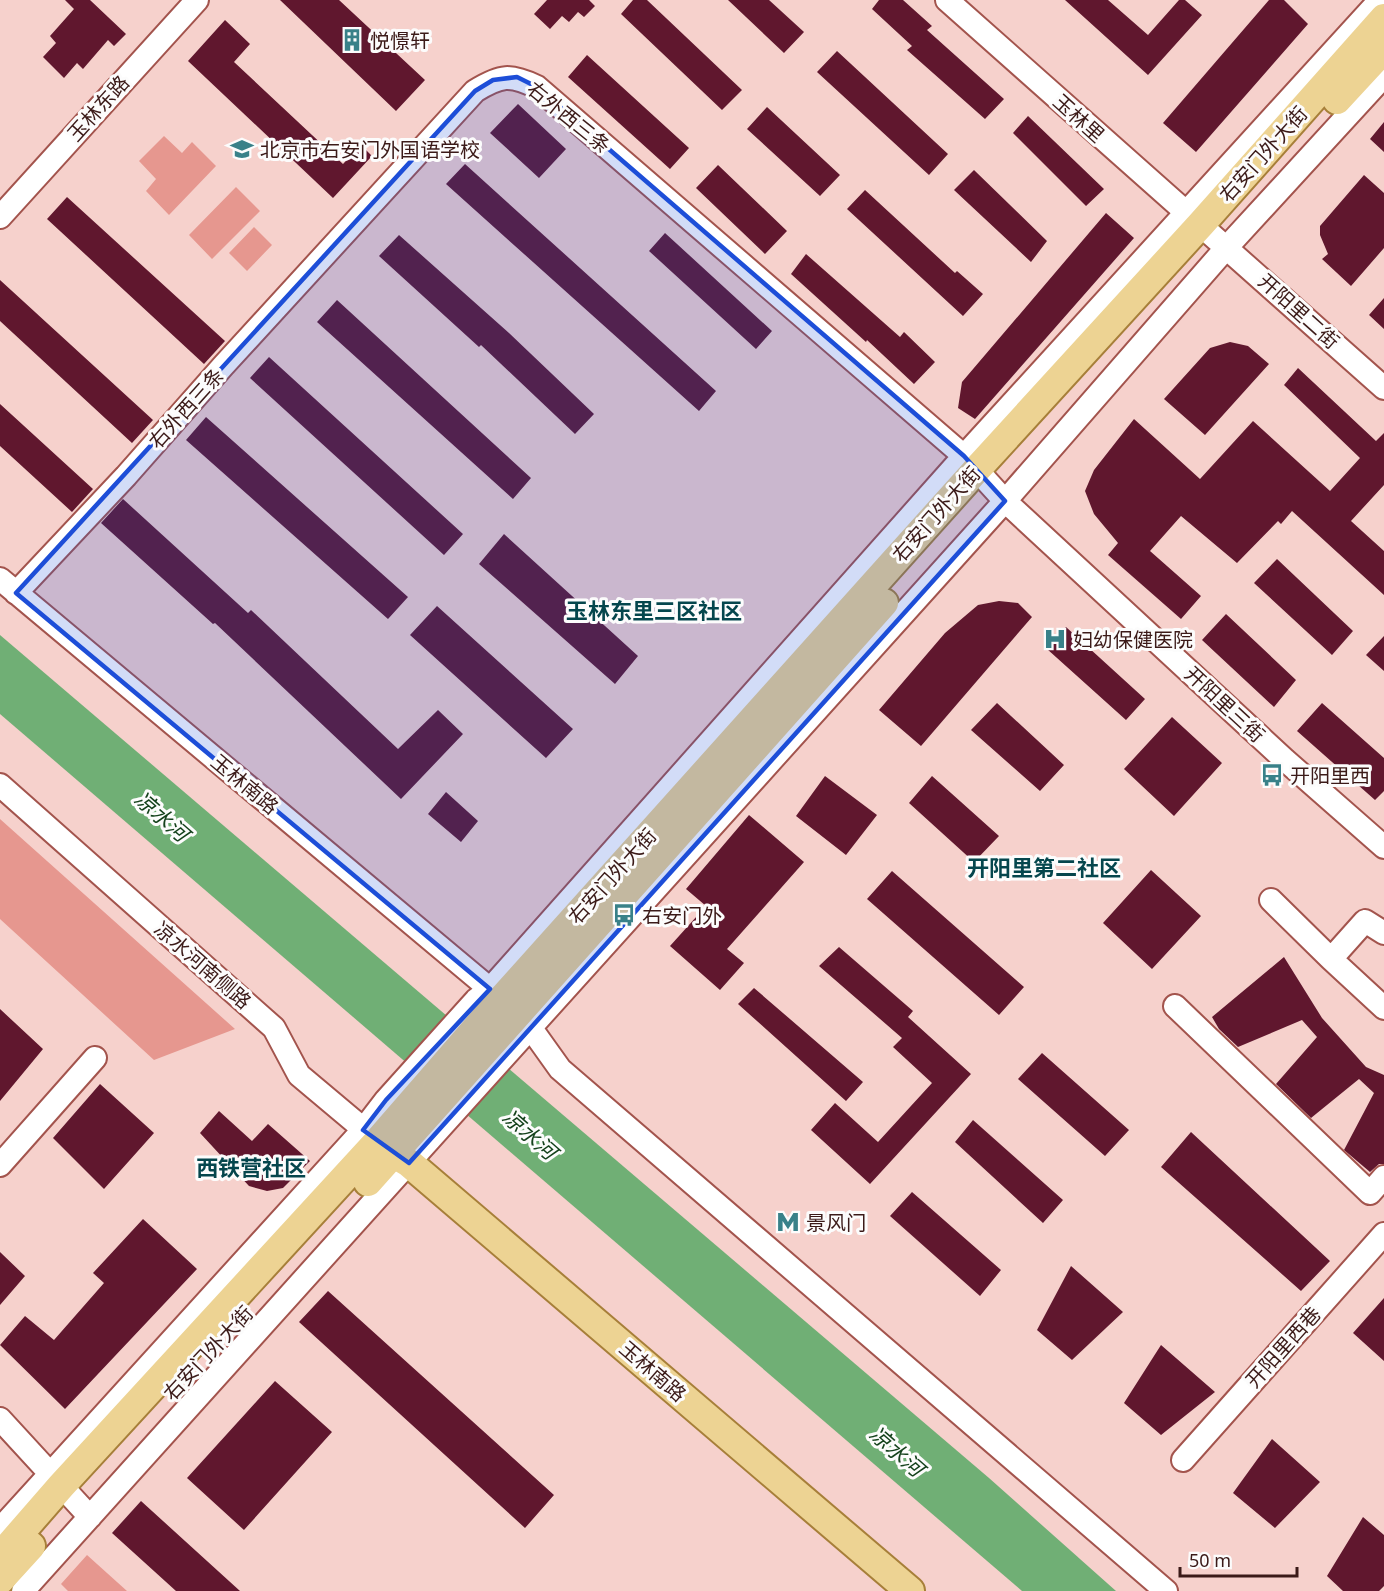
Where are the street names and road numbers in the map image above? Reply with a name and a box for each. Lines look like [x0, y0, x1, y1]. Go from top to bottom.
street label: 玉林东路 [61, 69, 135, 147]
street label: 右外西三条 [522, 75, 616, 159]
street label: 玉林里 [1048, 88, 1110, 148]
street label: 右安门外大街 [1213, 100, 1313, 208]
street label: 开阳里二街 [1253, 268, 1345, 354]
street label: 右外西三条 [143, 362, 229, 454]
street label: 右安门外大街 [886, 460, 986, 568]
street label: 开阳里三街 [1179, 660, 1271, 748]
street label: 玉林南路 [206, 748, 284, 820]
street label: 右安门外大街 [562, 822, 662, 930]
street label: 凉水河南侧路 [149, 915, 257, 1015]
street label: 右安门外大街 [157, 1300, 259, 1406]
street label: 开阳里西巷 [1240, 1301, 1326, 1393]
street label: 玉林南路 [614, 1335, 692, 1407]

